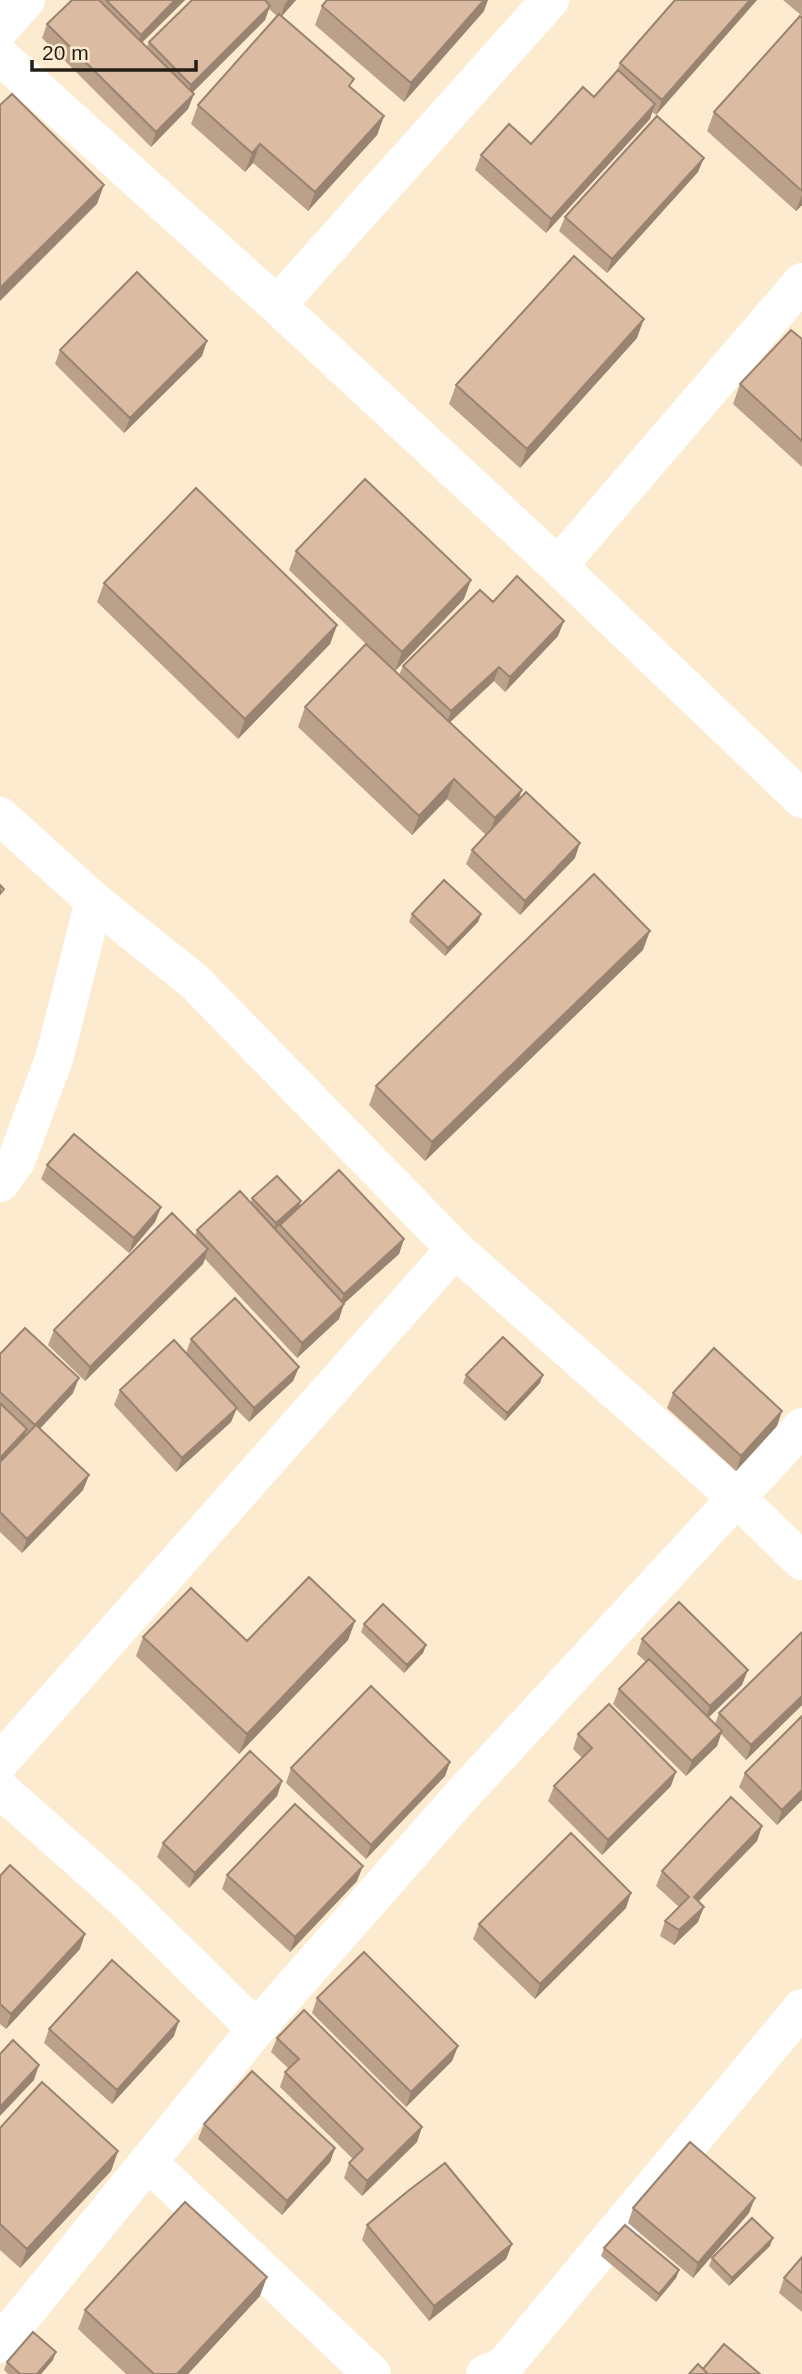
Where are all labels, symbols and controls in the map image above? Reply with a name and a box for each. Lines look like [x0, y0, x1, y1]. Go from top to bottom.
scale bar [32, 28, 196, 72]
text: 20 m [42, 41, 89, 64]

